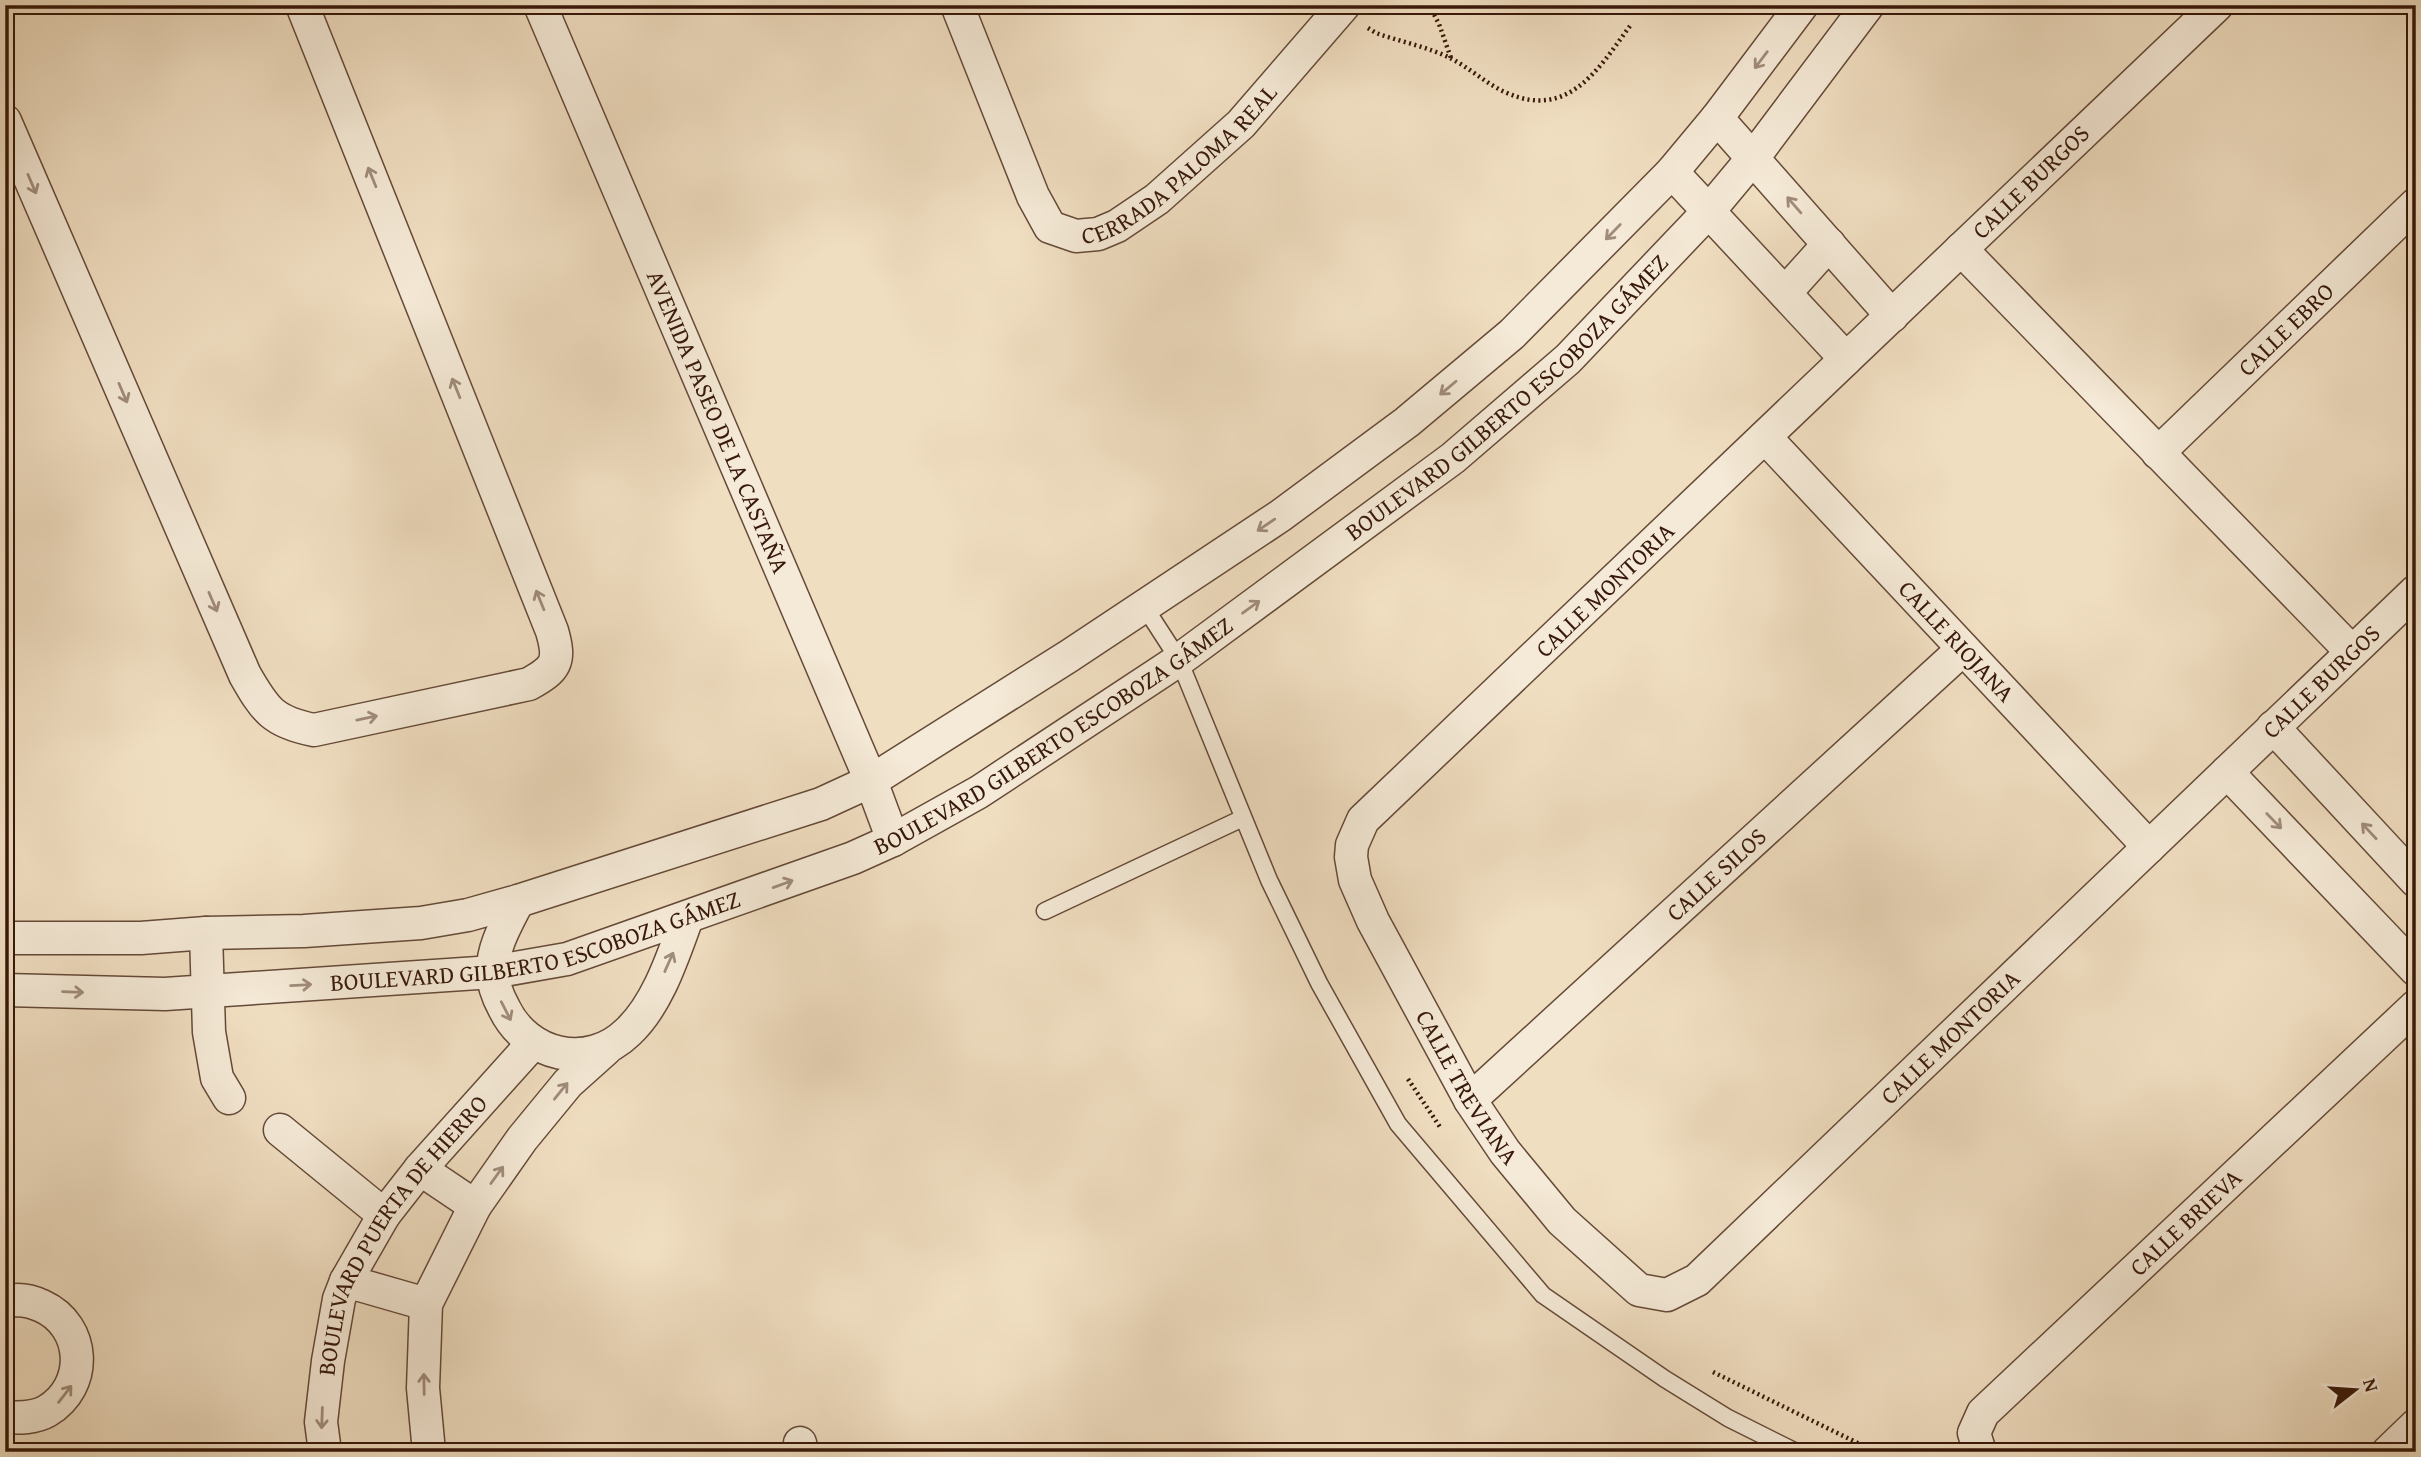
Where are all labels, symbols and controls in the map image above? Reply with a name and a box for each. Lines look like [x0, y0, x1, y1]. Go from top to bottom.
one-way arrow [1753, 50, 1768, 69]
street label: CERRADA PALOMA REAL [1080, 76, 1285, 252]
street label: CALLE BURGOS [1964, 116, 2097, 247]
one-way arrow [364, 167, 377, 188]
one-way arrow [27, 173, 40, 194]
one-way arrow [1786, 196, 1802, 214]
one-way arrow [1604, 223, 1621, 240]
street label: BOULEVARD GILBERTO ESCOBOZA GÁMEZ [1338, 246, 1676, 549]
street label: AVENIDA PASEO DE LA CASTAÑA [638, 265, 798, 579]
street label: CALLE EBRO [2230, 274, 2342, 384]
one-way arrow [448, 378, 461, 400]
one-way arrow [1439, 380, 1457, 396]
one-way arrow [117, 382, 130, 403]
street label: CALLE MONTORIA [1527, 514, 1682, 665]
one-way arrow [1257, 518, 1276, 532]
street label: CALLE RIOJANA [1891, 572, 2023, 710]
one-way arrow [532, 589, 545, 611]
one-way arrow [208, 590, 221, 612]
one-way arrow [1241, 600, 1260, 614]
street label: BOULEVARD GILBERTO ESCOBOZA GÁMEZ [868, 608, 1240, 863]
street label: CALLE BURGOS [2254, 616, 2388, 746]
one-way arrow [355, 711, 378, 725]
one-way arrow [2266, 812, 2283, 829]
street label: CALLE SILOS [1658, 819, 1774, 929]
one-way arrow [2361, 823, 2378, 840]
one-way arrow [772, 876, 794, 889]
street label: BOULEVARD GILBERTO ESCOBOZA GÁMEZ [329, 881, 745, 1000]
one-way arrow [663, 952, 676, 974]
street label: CALLE MONTORIA [1872, 961, 2028, 1112]
one-way arrow [289, 979, 312, 992]
one-way arrow [62, 985, 85, 998]
one-way arrow [499, 1000, 513, 1021]
street label: CALLE TREVIANA [1407, 1003, 1527, 1173]
one-way arrow [553, 1083, 569, 1101]
street label: BOULEVARD PUERTA DE HIERRO [308, 1087, 496, 1377]
street label: CALLE BRIEVA [2121, 1160, 2250, 1284]
one-way arrow [490, 1166, 504, 1185]
north arrow [2320, 1356, 2390, 1426]
one-way arrow [417, 1373, 431, 1396]
text: N [2356, 1375, 2387, 1395]
one-way arrow [57, 1385, 72, 1403]
one-way arrow [316, 1406, 329, 1429]

